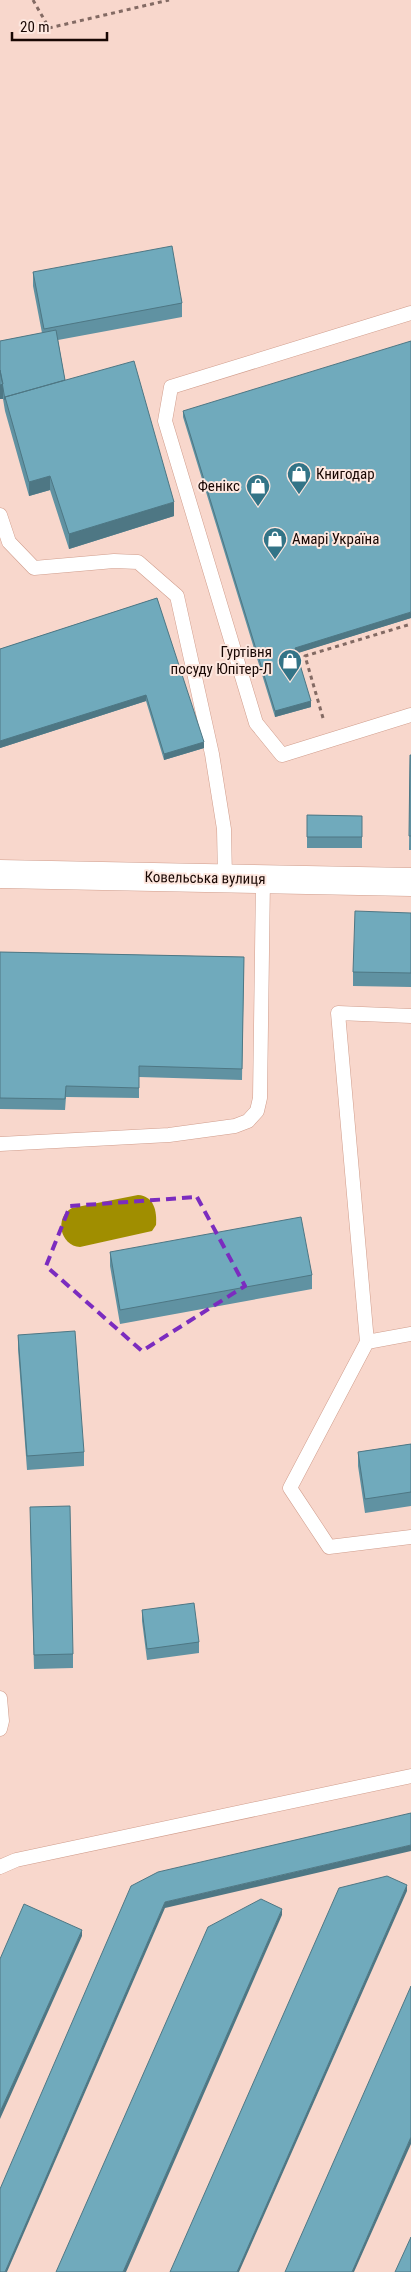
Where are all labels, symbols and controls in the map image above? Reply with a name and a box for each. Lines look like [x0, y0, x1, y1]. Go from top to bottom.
scale bar [12, 10, 108, 42]
text: 20 m [20, 18, 50, 36]
shop icon: Книгодар [286, 461, 312, 495]
place label: Книгодар [316, 465, 375, 483]
shop icon: Фенікс [245, 473, 271, 507]
place label: Фенікс [198, 477, 240, 495]
shop icon: Амарі Україна [262, 526, 288, 560]
place label: Амарі Україна [292, 530, 379, 548]
place label: Гуртівня посуду Юпітер-Л [171, 643, 272, 678]
shop icon: Гуртівня посуду Юпітер-Л [277, 648, 303, 682]
street label: Ковельська вулиця [144, 868, 266, 888]

